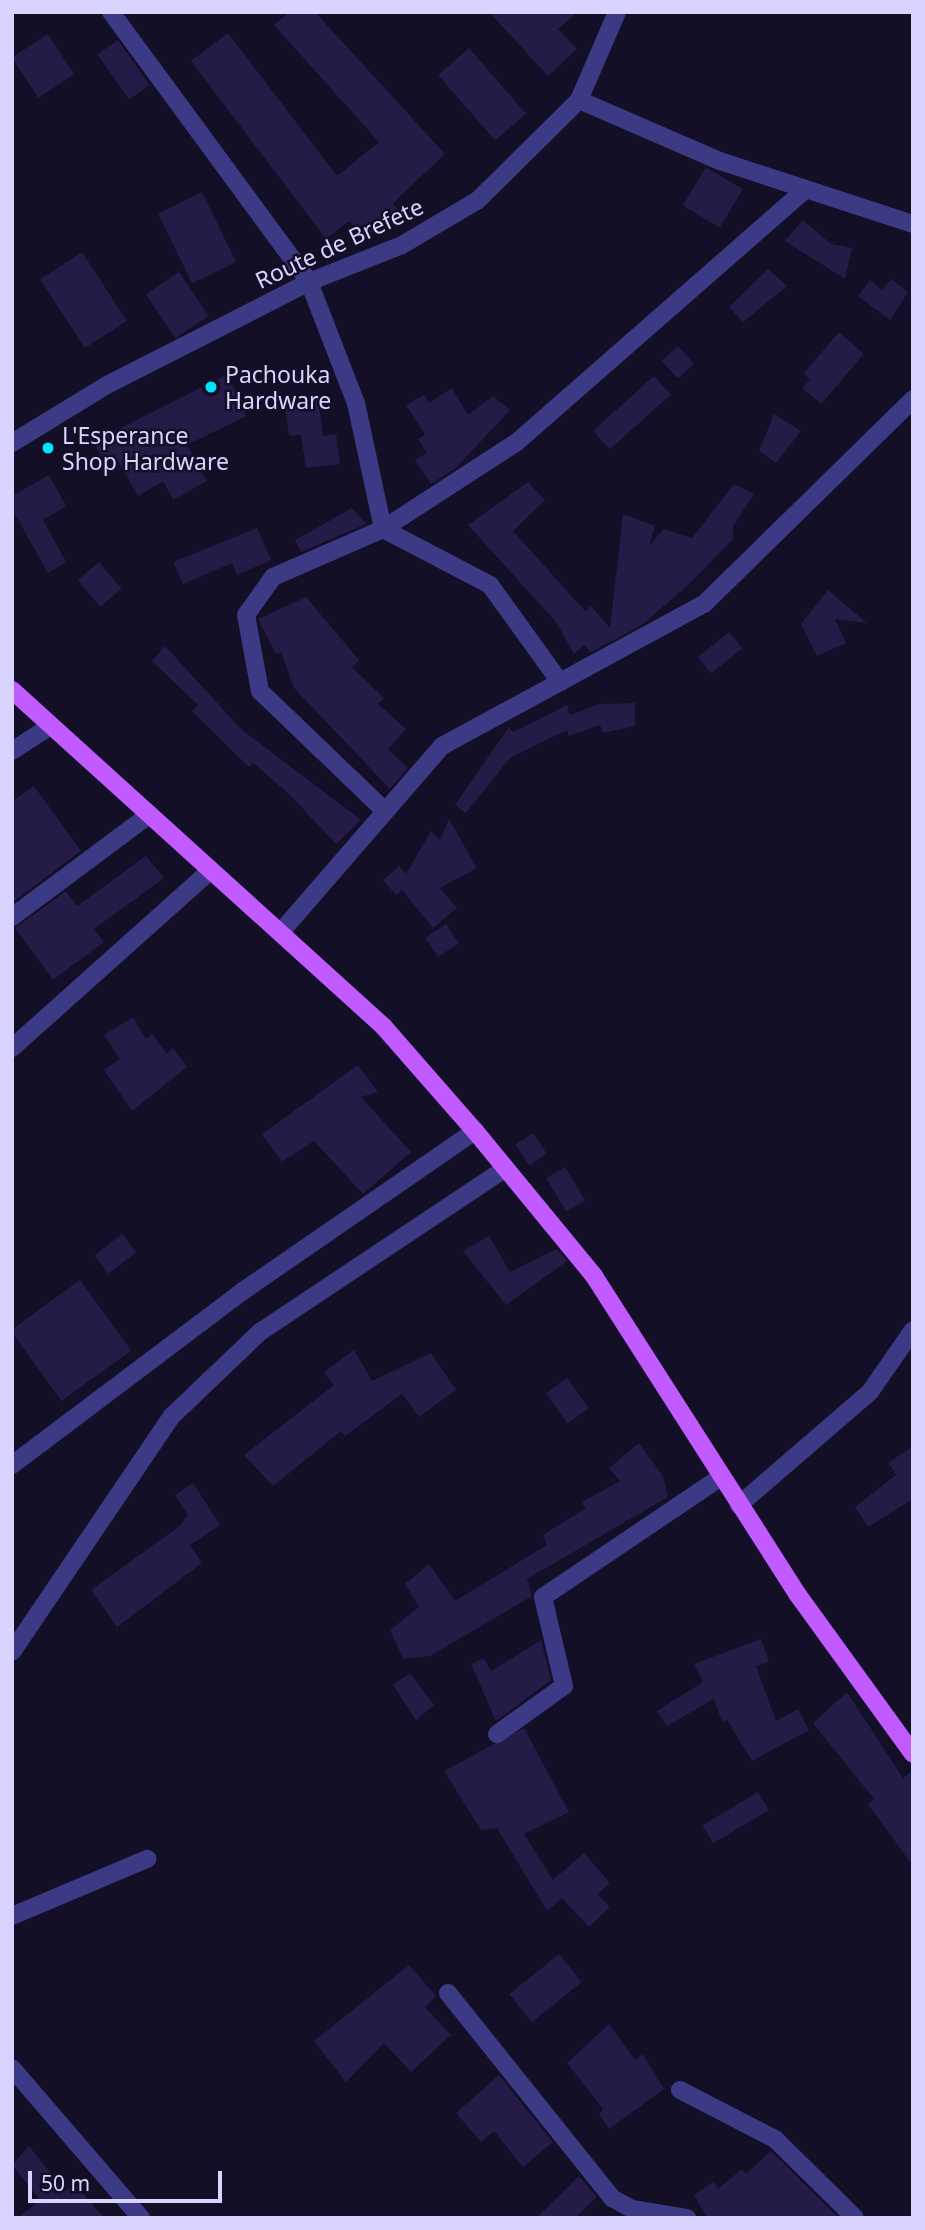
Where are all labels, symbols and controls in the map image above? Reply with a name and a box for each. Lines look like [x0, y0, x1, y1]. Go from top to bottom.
street label: Route de Brefete [251, 192, 427, 294]
place label: Pachouka Hardware [225, 360, 331, 414]
marker: Pachouka Hardware [203, 379, 219, 395]
place label: L'Esperance Shop Hardware [62, 421, 229, 475]
marker: L'Esperance Shop Hardware [40, 440, 56, 456]
scale bar [32, 2156, 226, 2200]
text: 50 m [41, 2169, 90, 2197]

